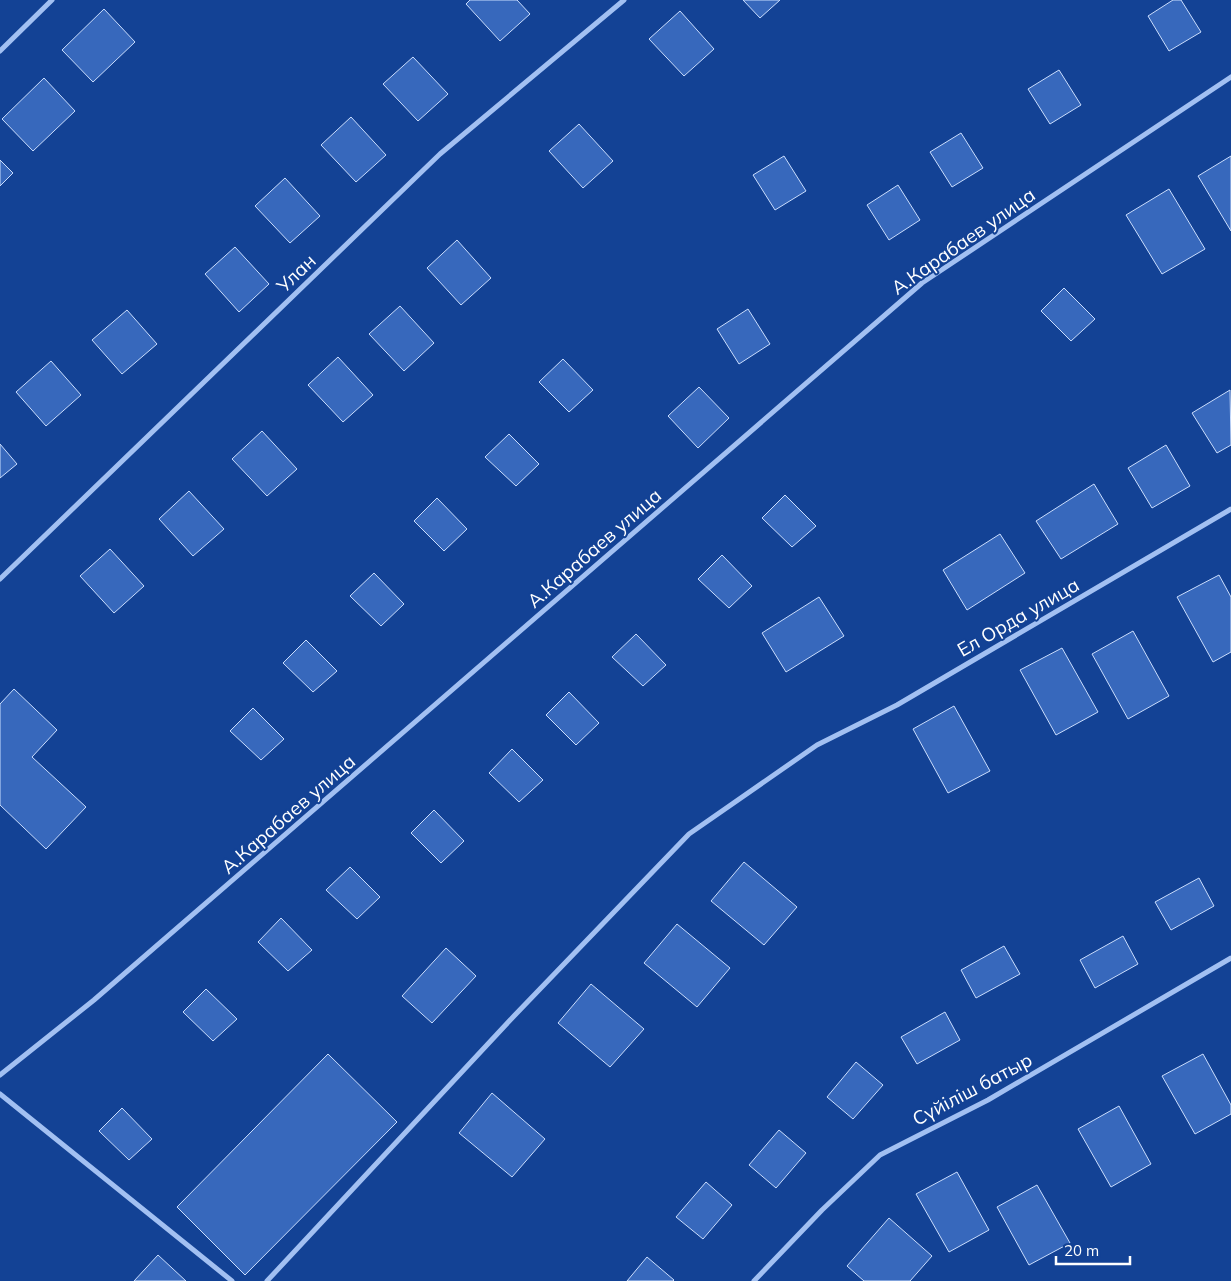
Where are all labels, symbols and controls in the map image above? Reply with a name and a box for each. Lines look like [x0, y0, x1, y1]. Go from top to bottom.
street label: А.Карабаев улица [886, 182, 1040, 300]
street label: Улан [271, 249, 321, 298]
street label: А.Карабаев улица [522, 483, 666, 613]
street label: Ел Орда улица [953, 572, 1083, 662]
street label: А.Карабаев улица [216, 749, 360, 879]
street label: Сүйіліш батыр [908, 1047, 1036, 1131]
scale bar [1056, 1234, 1130, 1266]
text: 20 m [1064, 1241, 1099, 1260]

